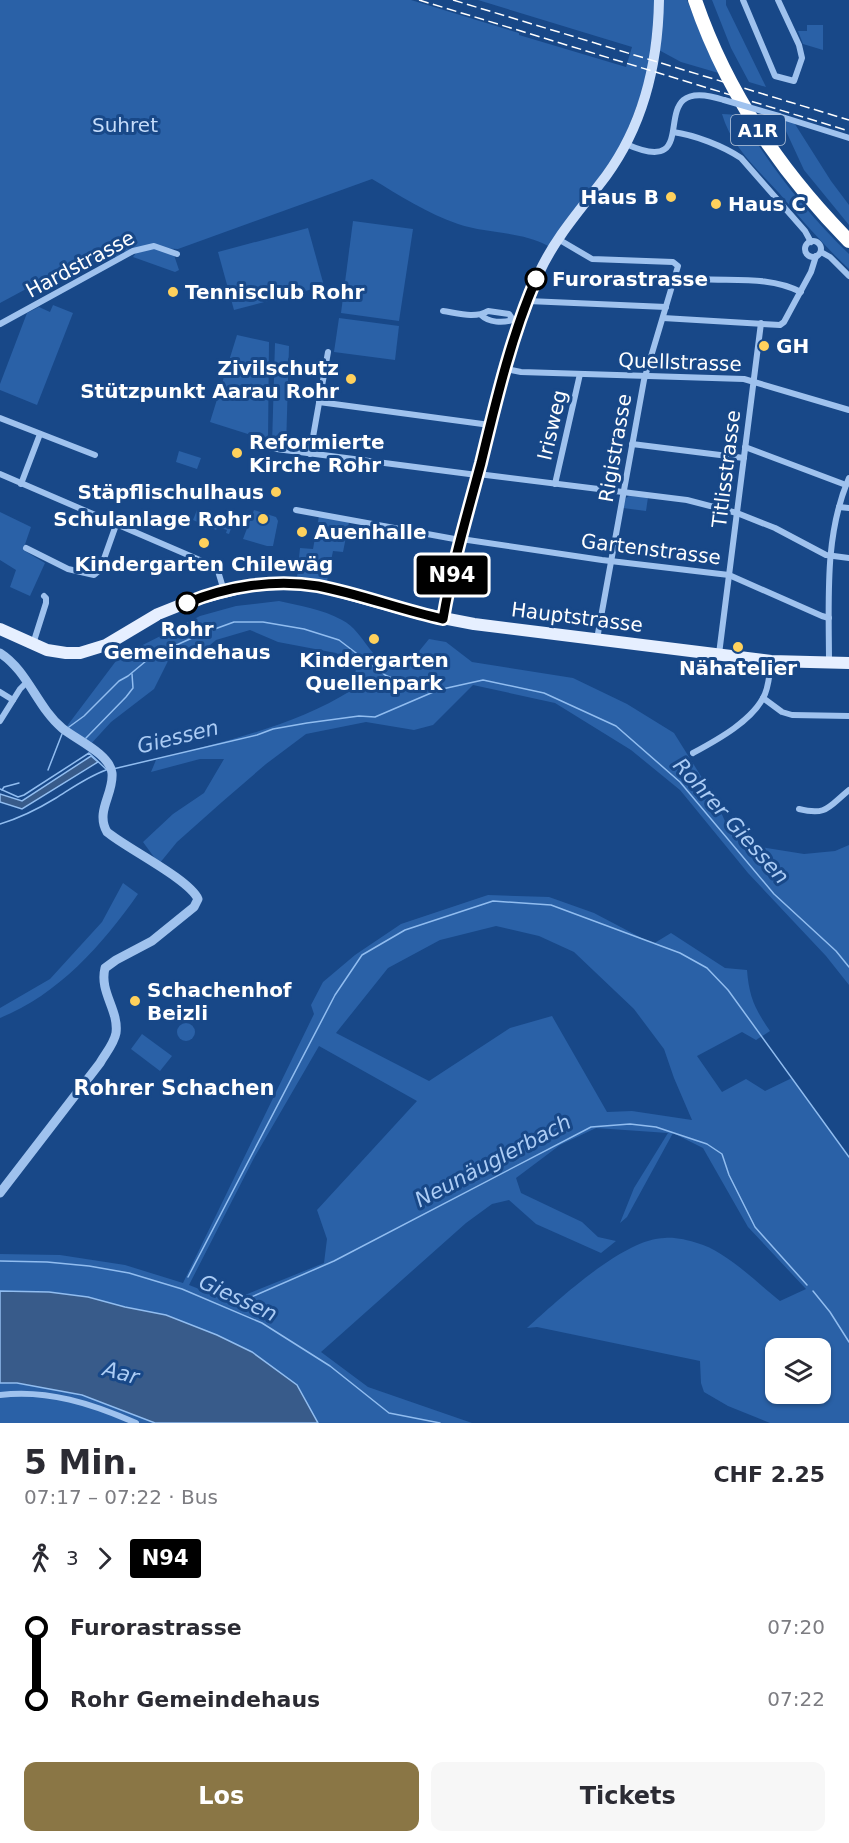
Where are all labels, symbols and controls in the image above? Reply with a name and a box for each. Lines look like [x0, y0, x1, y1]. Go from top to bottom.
park label: Suhret [92, 113, 158, 137]
road number: A1R [731, 115, 785, 145]
place label: Haus B [580, 185, 659, 209]
marker: Haus B [664, 190, 678, 204]
place label: Haus C [728, 192, 806, 216]
marker: Haus C [709, 197, 723, 211]
street label: Hardstrasse [21, 225, 139, 303]
place label: Furorastrasse [552, 267, 708, 291]
marker: Furorastrasse [525, 268, 547, 290]
place label: Tennisclub Rohr [185, 280, 364, 304]
marker: Tennisclub Rohr [166, 285, 180, 299]
place label: GH [776, 334, 809, 358]
marker: GH [757, 339, 771, 353]
street label: Quellstrasse [618, 348, 742, 376]
place label: Zivilschutz Stützpunkt Aarau Rohr [80, 356, 339, 403]
marker: Zivilschutz Stützpunkt Aarau Rohr [344, 372, 358, 386]
street label: Irisweg [532, 387, 572, 463]
street label: Rigistrasse [594, 392, 636, 504]
street label: Titlisstrasse [707, 409, 745, 530]
place label: Reformierte Kirche Rohr [249, 430, 385, 477]
marker: Reformierte Kirche Rohr [230, 446, 244, 460]
place label: Stäpflischulhaus [78, 480, 264, 504]
marker: Stäpflischulhaus [269, 485, 283, 499]
place label: Schulanlage Rohr [53, 507, 251, 531]
marker: Schulanlage Rohr [256, 512, 270, 526]
place label: Auenhalle [314, 520, 427, 544]
marker: Auenhalle [295, 525, 309, 539]
street label: Gartenstrasse [580, 529, 722, 569]
marker: Kindergarten Chilewäg [197, 536, 211, 550]
place label: Kindergarten Chilewäg [75, 552, 333, 576]
line badge: N94 [418, 556, 486, 594]
text: N94 [429, 563, 475, 587]
marker: Rohr Gemeindehaus [176, 592, 198, 614]
street label: Hauptstrasse [510, 597, 644, 637]
place label: Rohr Gemeindehaus [103, 617, 271, 664]
marker: Kindergarten Quellenpark [367, 632, 381, 646]
marker: Nähatelier [731, 640, 745, 654]
place label: Kindergarten Quellenpark [299, 648, 449, 695]
place label: Nähatelier [679, 656, 797, 680]
water label: Giessen [135, 715, 221, 759]
water label: Rohrer Giessen [668, 753, 794, 889]
place label: Schachenhof Beizli [147, 978, 292, 1025]
marker: Schachenhof Beizli [128, 994, 142, 1008]
district label: Rohrer Schachen [73, 1076, 275, 1100]
water label: Neunäuglerbach [411, 1110, 575, 1212]
water label: Giessen [195, 1270, 281, 1326]
map controls [765, 1338, 831, 1404]
button: layers [765, 1338, 831, 1404]
water label: Aar [99, 1356, 143, 1390]
text: 5 Min. [24, 1443, 139, 1482]
text: CHF 2.25 [713, 1462, 825, 1487]
text: 07:17 – 07:22 · Bus [24, 1485, 218, 1509]
icon: walk [24, 1542, 57, 1575]
icon: forward [88, 1542, 121, 1575]
text: 3 [66, 1546, 79, 1570]
text: N94 [142, 1546, 189, 1570]
text: Furorastrasse [70, 1615, 242, 1640]
text: 07:20 [767, 1615, 825, 1639]
text: Rohr Gemeindehaus [70, 1687, 320, 1712]
text: 07:22 [767, 1687, 825, 1711]
button: Los [24, 1762, 419, 1831]
button: Tickets [431, 1762, 825, 1831]

